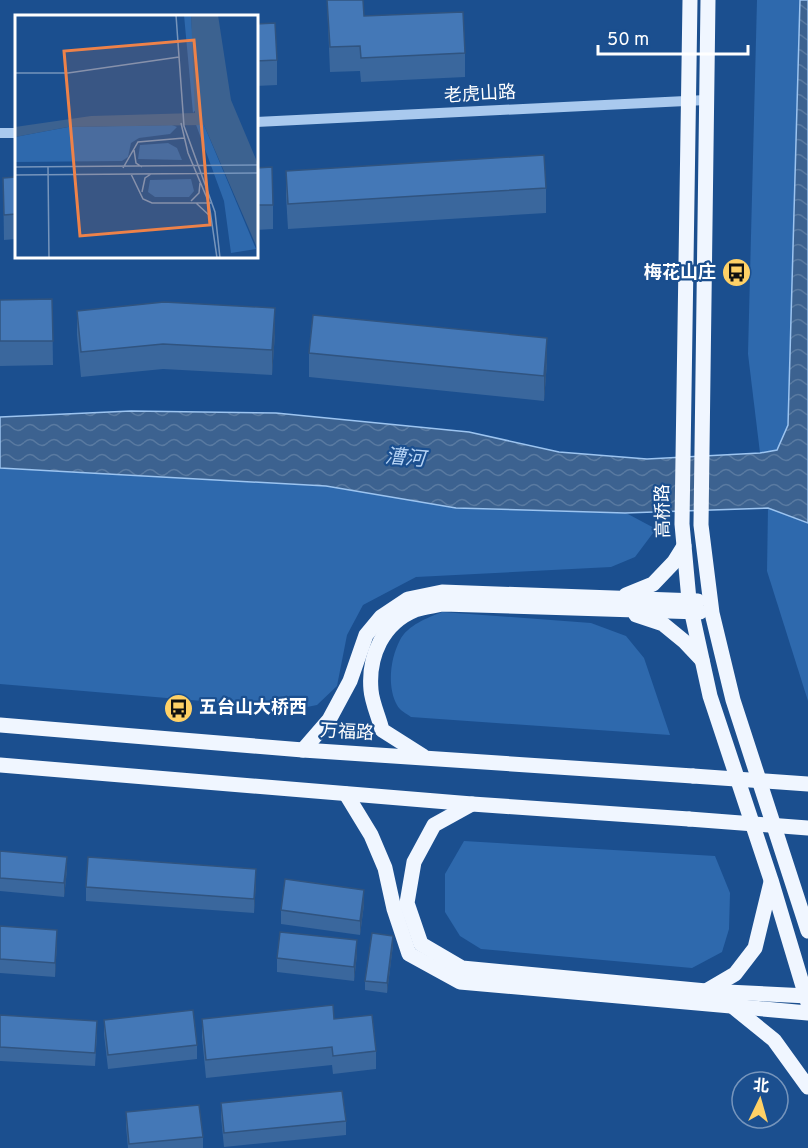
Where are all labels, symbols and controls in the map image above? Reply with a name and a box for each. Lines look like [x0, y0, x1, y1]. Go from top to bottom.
inset map [15, 15, 258, 258]
scale bar [598, 18, 748, 56]
text: 50 m [607, 29, 649, 52]
street label: 老虎山路 [443, 82, 517, 108]
bus stop icon: 梅花山庄 [721, 257, 753, 289]
place label: 梅花山庄 [644, 262, 716, 285]
water label: 漕河 [384, 444, 430, 474]
street label: 高桥路 [652, 484, 676, 538]
bus stop icon: 五台山大桥西 [162, 692, 194, 724]
place label: 五台山大桥西 [199, 697, 307, 720]
street label: 万福路 [319, 720, 375, 746]
north arrow [730, 1070, 790, 1130]
text: 北 [752, 1076, 770, 1098]

